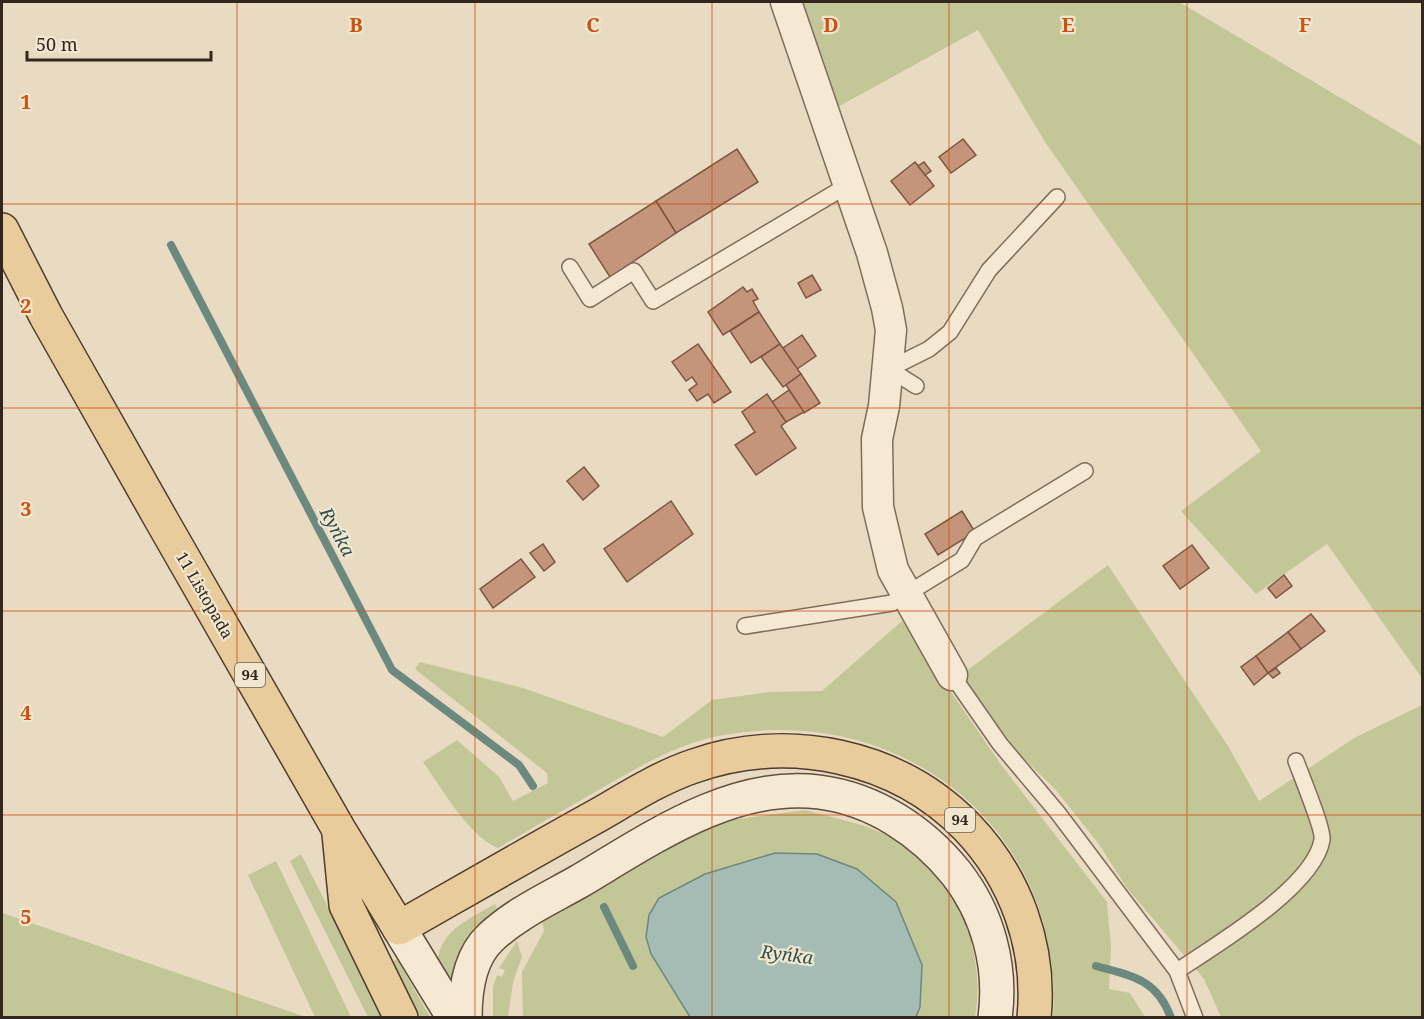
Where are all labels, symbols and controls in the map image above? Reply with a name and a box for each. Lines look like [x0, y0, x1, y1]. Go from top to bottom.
text: B [349, 11, 363, 38]
text: C [586, 11, 600, 38]
text: D [823, 11, 839, 38]
text: E [1061, 11, 1075, 38]
text: F [1299, 11, 1311, 38]
scale bar [27, 24, 212, 62]
text: 50 m [36, 32, 78, 56]
text: 1 [20, 88, 32, 115]
text: 2 [20, 292, 32, 319]
text: 3 [20, 495, 32, 522]
water label: Ryńka [314, 502, 361, 561]
street label: 11 Listopada [171, 548, 239, 642]
road number: 94 [235, 663, 265, 687]
text: 4 [20, 699, 32, 726]
road number: 94 [945, 808, 975, 832]
text: 5 [20, 903, 32, 930]
water label: Ryńka [759, 939, 815, 969]

